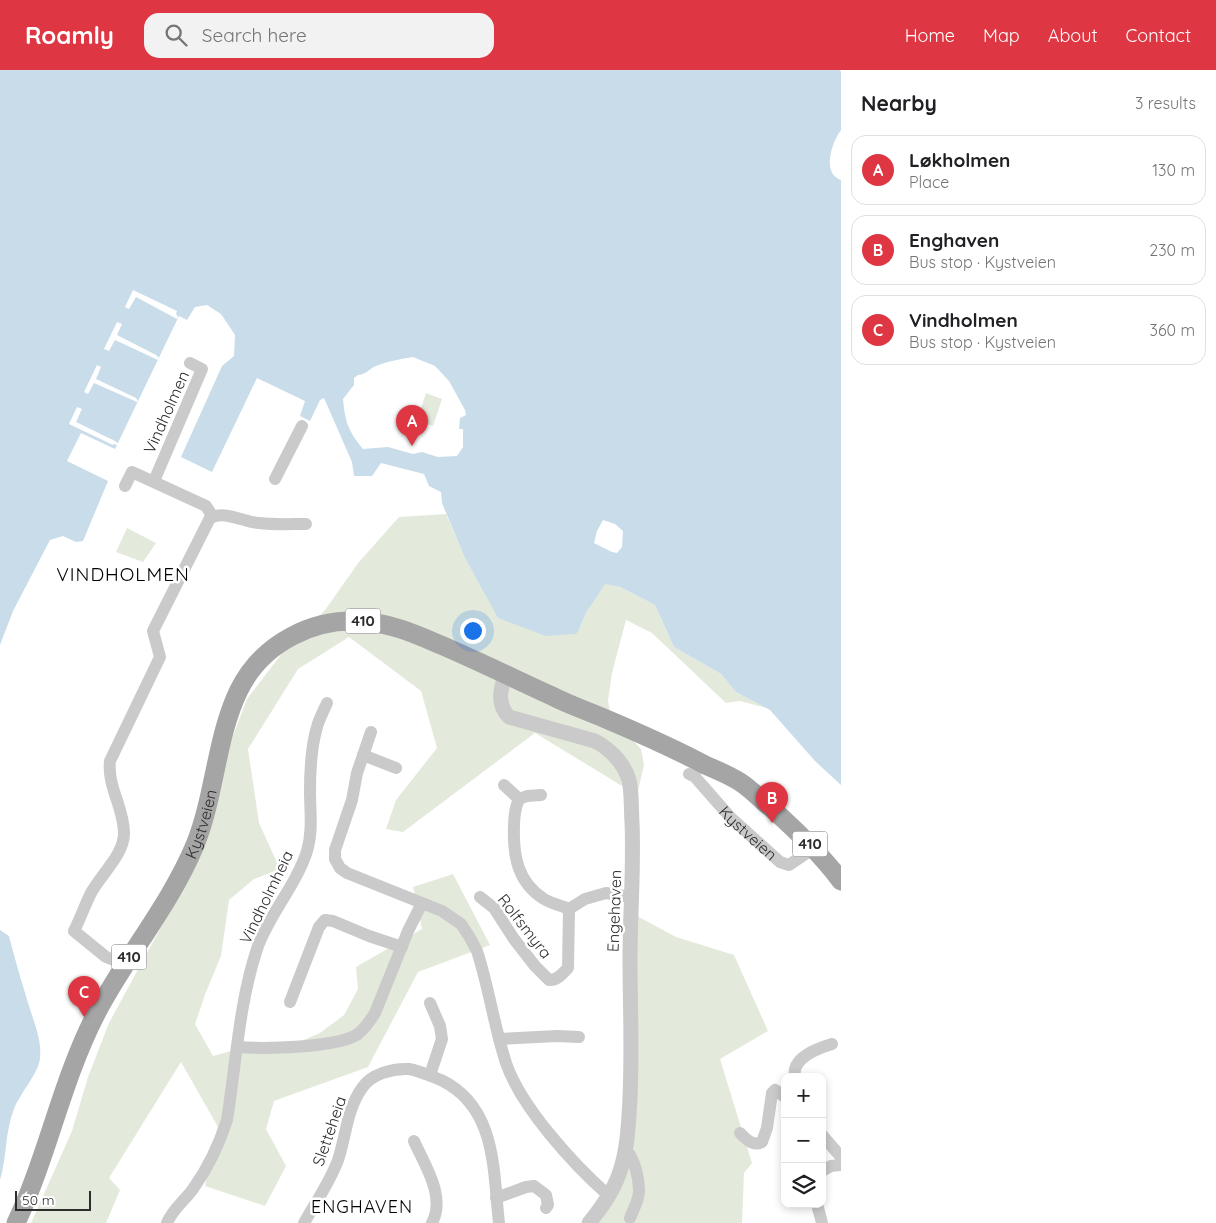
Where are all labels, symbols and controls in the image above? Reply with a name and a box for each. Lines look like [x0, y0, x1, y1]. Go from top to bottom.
search box [144, 13, 494, 58]
text: Roamly [25, 20, 114, 50]
icon: search [162, 21, 190, 49]
text: Search here [202, 23, 307, 47]
text: Home [905, 24, 955, 47]
text: Map [983, 24, 1020, 47]
text: About [1048, 24, 1098, 47]
text: Contact [1126, 24, 1191, 47]
text: Nearby [861, 90, 937, 116]
text: 3 results [1135, 93, 1196, 113]
text: Løkholmen [909, 148, 1010, 172]
text: A [873, 160, 883, 180]
text: 130 m [1152, 160, 1195, 180]
text: Place [909, 172, 949, 192]
text: Enghaven [909, 228, 999, 252]
text: B [873, 240, 883, 260]
text: 230 m [1149, 240, 1195, 260]
text: Bus stop · Kystveien [909, 252, 1056, 272]
text: Vindholmen [909, 308, 1018, 332]
text: C [873, 320, 883, 340]
text: 360 m [1150, 320, 1195, 340]
text: Bus stop · Kystveien [909, 332, 1056, 352]
street label: Vindholmen [139, 368, 193, 456]
pin: A [396, 405, 428, 446]
district label: VINDHOLMEN [56, 562, 190, 586]
road number: 410 [346, 608, 380, 634]
your location [460, 618, 486, 644]
pin: B [756, 782, 788, 823]
street label: Kystveien [180, 787, 221, 862]
street label: Kystveien [715, 802, 781, 865]
road number: 410 [792, 832, 828, 856]
street label: Vindholmheia [235, 847, 297, 947]
street label: Engehaven [603, 870, 625, 952]
street label: Rolfsmyra [494, 890, 556, 962]
road number: 410 [112, 944, 146, 970]
pin: C [68, 976, 100, 1017]
map controls [781, 1073, 826, 1208]
button: + [781, 1073, 826, 1118]
street label: Sletteheia [308, 1093, 350, 1169]
button: − [781, 1118, 826, 1163]
button: layers [781, 1163, 826, 1208]
scale bar [15, 1188, 91, 1211]
text: 50 m [22, 1191, 55, 1209]
district label: ENGHAVEN [311, 1195, 413, 1218]

